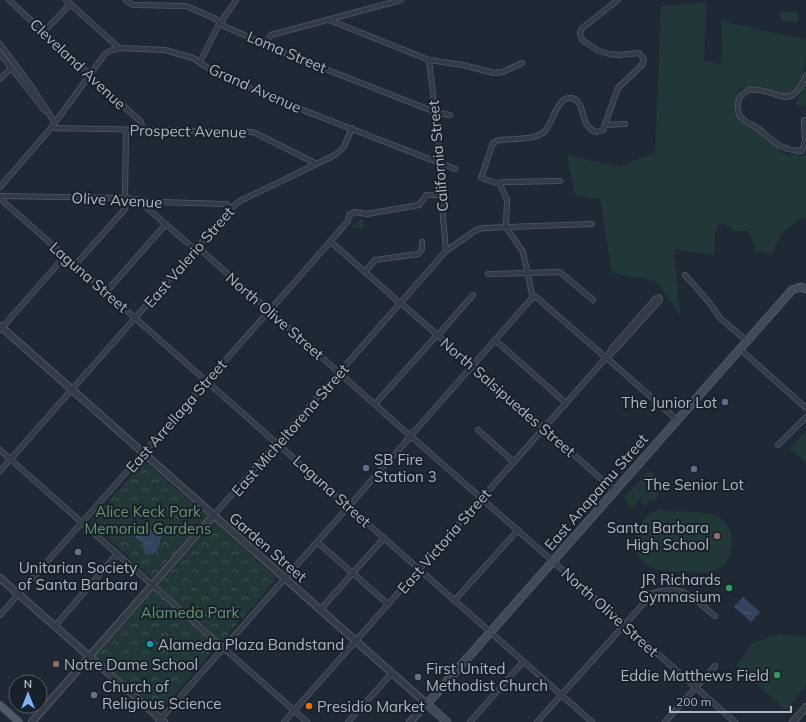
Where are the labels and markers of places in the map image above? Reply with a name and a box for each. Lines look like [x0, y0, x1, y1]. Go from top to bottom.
place label: The Junior Lot [621, 393, 717, 412]
marker: The Junior Lot [720, 397, 730, 407]
place label: SB Fire Station 3 [374, 450, 437, 486]
marker: SB Fire Station 3 [361, 463, 371, 473]
marker: The Senior Lot [689, 464, 699, 474]
place label: The Senior Lot [644, 475, 744, 494]
place label: Santa Barbara High School [607, 518, 709, 554]
marker: Santa Barbara High School [712, 531, 722, 541]
marker: Unitarian Society of Santa Barbara [73, 547, 83, 557]
place label: Unitarian Society of Santa Barbara [18, 558, 138, 594]
place label: JR Richards Gymnasium [638, 570, 721, 606]
marker: JR Richards Gymnasium [724, 583, 734, 593]
place label: Alameda Plaza Bandstand [158, 635, 344, 654]
marker: Alameda Plaza Bandstand [145, 639, 155, 649]
place label: Notre Dame School [64, 655, 198, 674]
marker: Notre Dame School [51, 659, 61, 669]
place label: First United Methodist Church [426, 659, 548, 695]
place label: Eddie Matthews Field [621, 666, 769, 685]
marker: Eddie Matthews Field [772, 670, 782, 680]
marker: First United Methodist Church [413, 672, 423, 682]
place label: Church of Religious Science [102, 677, 221, 713]
marker: Church of Religious Science [89, 690, 99, 700]
place label: Presidio Market [317, 697, 424, 716]
marker: Presidio Market [304, 701, 314, 711]

